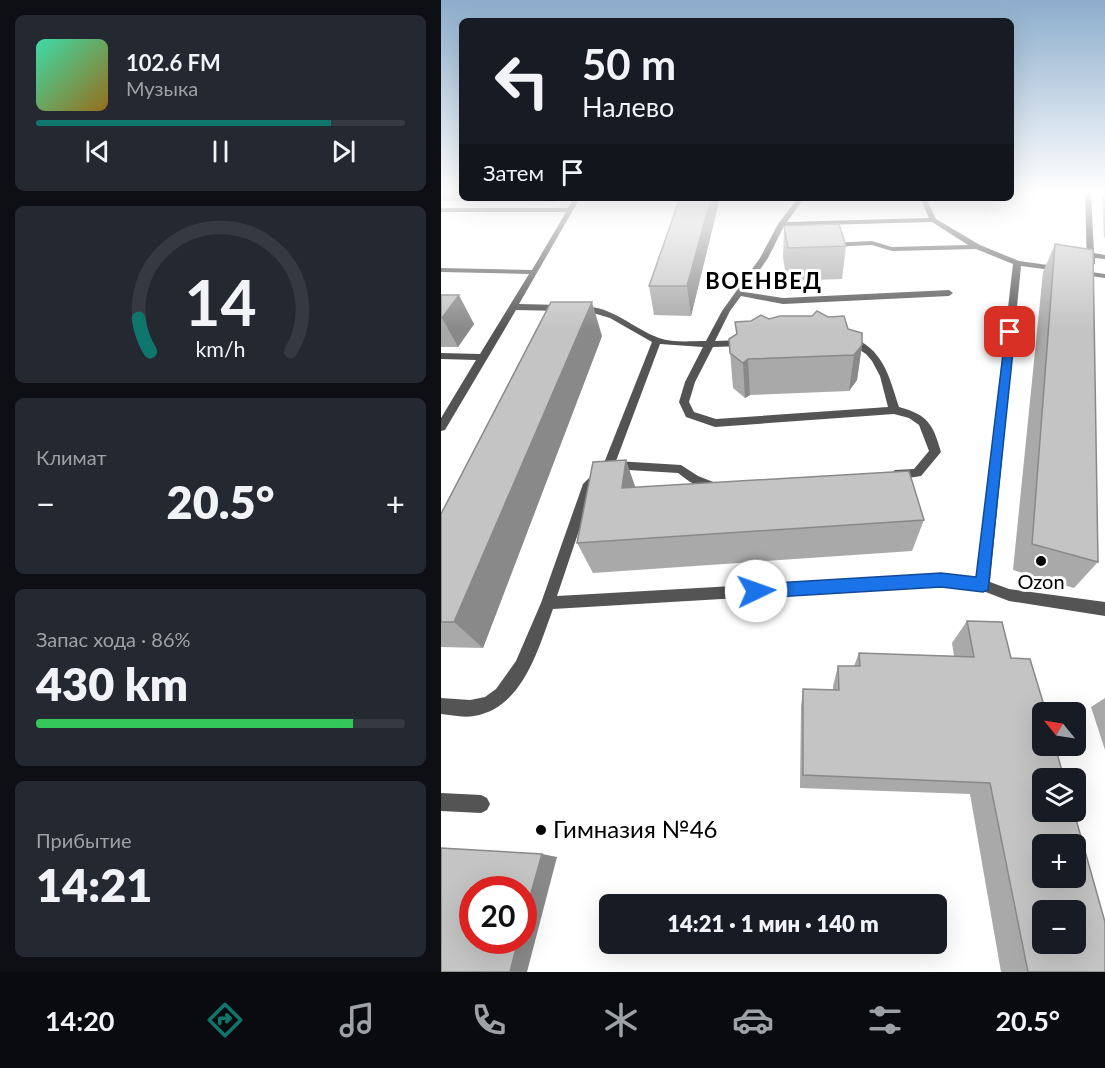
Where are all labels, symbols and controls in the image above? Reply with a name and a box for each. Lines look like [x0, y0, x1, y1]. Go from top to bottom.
text: 50 m [582, 39, 676, 89]
icon: left [483, 42, 561, 120]
text: 102.6 FM [126, 49, 221, 76]
text: Музыка [126, 76, 198, 100]
text: Налево [582, 90, 674, 123]
icon: previous [81, 135, 114, 168]
icon: pause [204, 135, 237, 168]
icon: next [327, 135, 360, 168]
icon: arrive [556, 156, 589, 189]
text: Затем [483, 159, 544, 186]
text: 14 [184, 264, 257, 339]
district label: ВОЕНВЕД [705, 267, 823, 294]
pin [984, 306, 1035, 357]
icon: arrive [993, 315, 1026, 348]
text: km/h [195, 336, 246, 362]
text: Климат [36, 445, 107, 469]
text: 20.5° [167, 475, 274, 529]
text: − [36, 483, 55, 523]
text: + [386, 483, 405, 523]
marker: Ozon [1034, 554, 1048, 568]
position arrow [724, 559, 788, 623]
place label: Ozon [1017, 569, 1065, 593]
text: Запас хода · 86% [36, 627, 191, 651]
text: 430 km [36, 657, 188, 711]
north arrow [1032, 702, 1086, 756]
map controls [1032, 702, 1086, 954]
button: layers [1032, 768, 1086, 822]
place label: Гимназия №46 [553, 814, 718, 843]
marker: Гимназия №46 [534, 823, 548, 837]
text: Прибытие [36, 828, 132, 852]
button: + [1032, 834, 1086, 888]
text: 14:21 [36, 858, 152, 912]
speed limit sign: 20 [459, 876, 537, 954]
button: − [1032, 900, 1086, 954]
text: 14:21 · 1 мин · 140 m [667, 910, 879, 937]
icon: directions [204, 999, 246, 1041]
icon: music [336, 999, 378, 1041]
icon: phone [468, 999, 510, 1041]
icon: climate [600, 999, 642, 1041]
icon: car [732, 999, 774, 1041]
icon: filters [864, 999, 906, 1041]
text: 14:20 [45, 1004, 115, 1037]
text: 20.5° [995, 1004, 1060, 1037]

